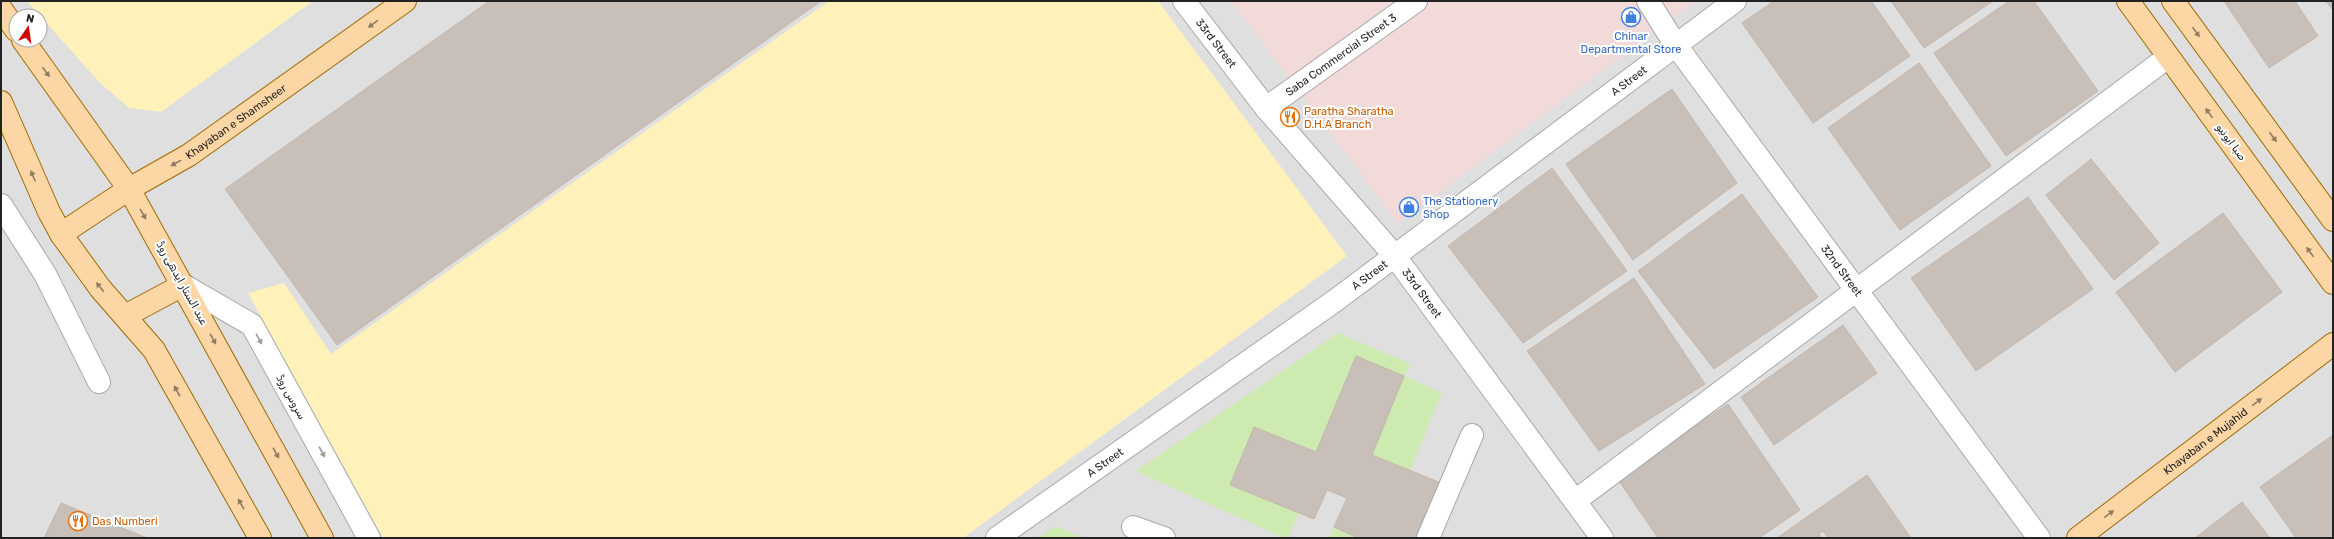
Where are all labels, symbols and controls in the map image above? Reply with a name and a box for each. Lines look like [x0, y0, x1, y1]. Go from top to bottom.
shop icon: Chinar Departmental Store [1620, 6, 1642, 28]
north arrow [8, 8, 48, 48]
street label: Saba Commercial Street 3 [1283, 10, 1399, 99]
text: N [25, 12, 36, 26]
street label: 33rd Street [1193, 16, 1240, 71]
one-way arrow [368, 20, 379, 28]
one-way arrow [2192, 27, 2200, 38]
place label: Chinar Departmental Store [1581, 30, 1681, 56]
street label: A Street [1608, 63, 1650, 98]
one-way arrow [42, 66, 50, 77]
street label: Khayaban e Shamsheer [183, 81, 289, 162]
place label: Paratha Sharatha D.H.A Branch [1304, 105, 1394, 131]
restaurant icon: Paratha Sharatha D.H.A Branch [1279, 106, 1301, 128]
one-way arrow [2205, 107, 2213, 118]
street label: صبا ایونیو [2212, 121, 2249, 164]
one-way arrow [2269, 132, 2277, 143]
one-way arrow [170, 160, 181, 167]
one-way arrow [30, 170, 36, 182]
place label: The Stationery Shop [1423, 195, 1498, 221]
shop icon: The Stationery Shop [1398, 196, 1420, 218]
one-way arrow [139, 208, 146, 219]
street label: عبد الستار ایدھی روڈ [153, 239, 210, 328]
street label: 32nd Street [1819, 242, 1866, 299]
one-way arrow [2306, 246, 2314, 257]
street label: A Street [1349, 257, 1391, 293]
street label: 33rd Street [1399, 266, 1445, 321]
one-way arrow [95, 282, 104, 293]
one-way arrow [210, 333, 217, 345]
one-way arrow [256, 333, 263, 344]
street label: سروس روڈ [272, 372, 309, 422]
one-way arrow [174, 385, 181, 397]
one-way arrow [2252, 398, 2262, 406]
street label: Khayaban e Mujahid [2161, 405, 2250, 477]
street label: A Street [1084, 444, 1126, 479]
one-way arrow [272, 447, 279, 459]
one-way arrow [319, 447, 325, 458]
one-way arrow [238, 498, 244, 510]
restaurant icon: Das Numberi [67, 510, 89, 532]
one-way arrow [2104, 511, 2114, 519]
place label: Das Numberi [92, 515, 158, 528]

